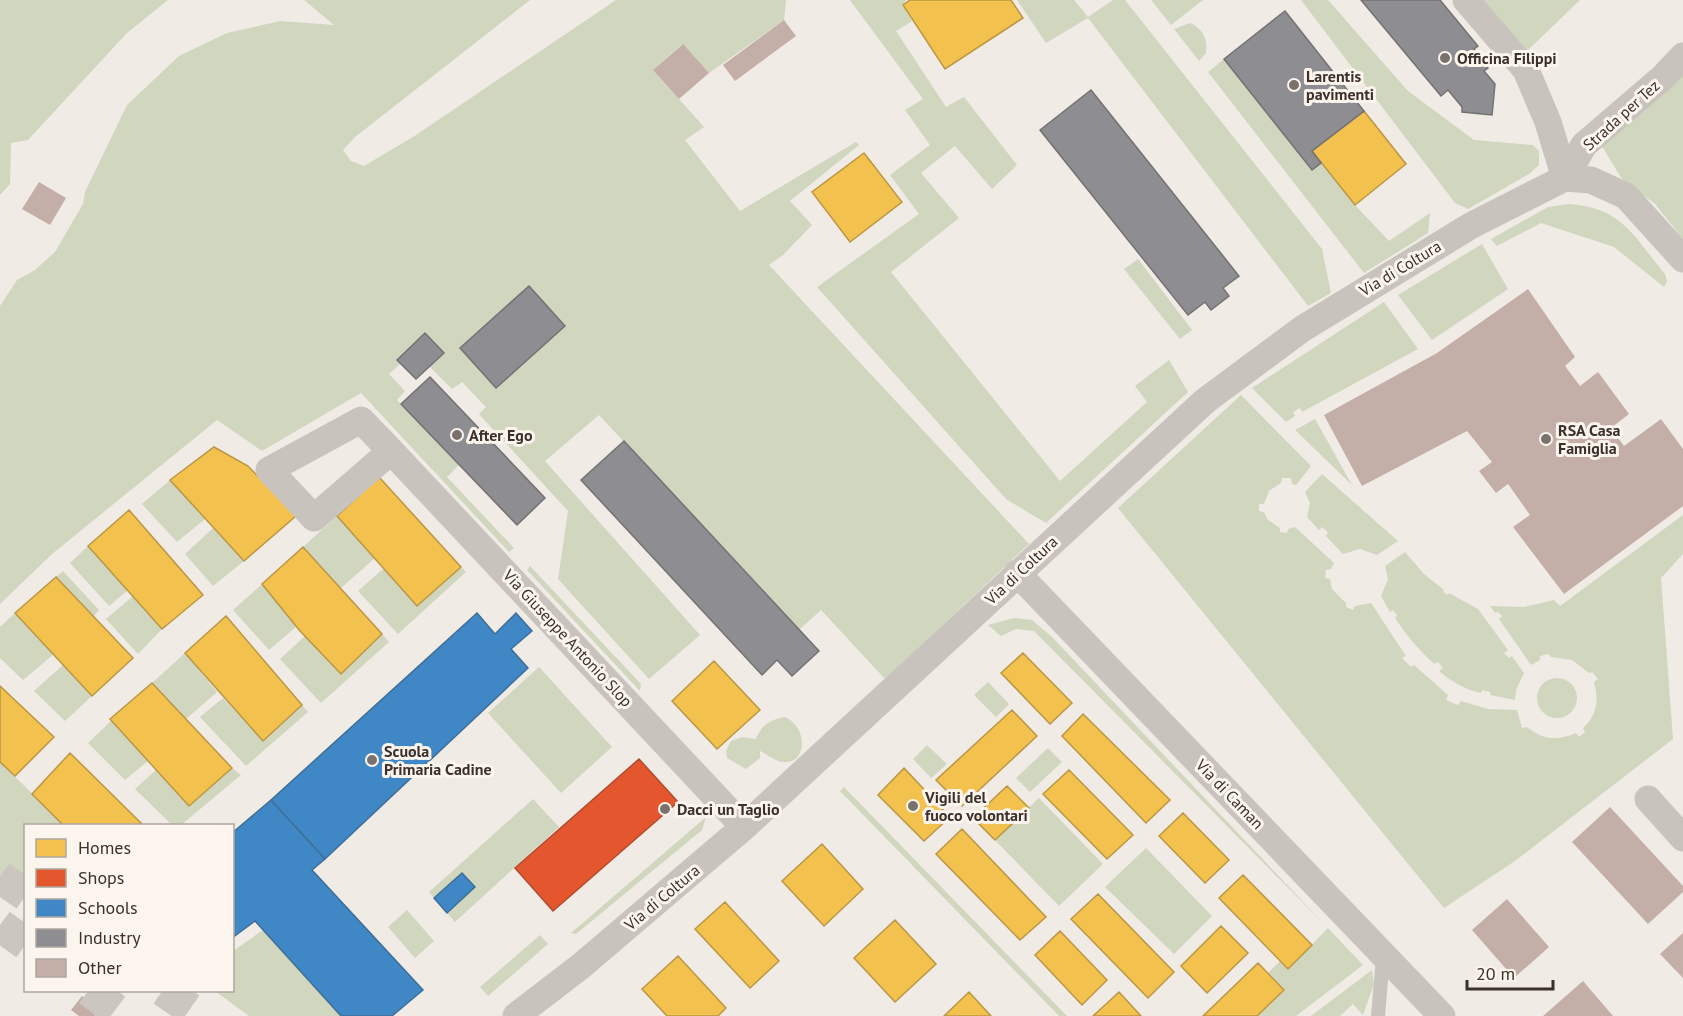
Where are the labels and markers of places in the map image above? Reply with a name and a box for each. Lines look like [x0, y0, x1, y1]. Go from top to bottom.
place label: Officina Filippi [1457, 48, 1557, 68]
marker: Officina Filippi [1438, 51, 1452, 65]
place label: Larentis pavimenti [1306, 66, 1374, 104]
marker: Larentis pavimenti [1287, 78, 1301, 92]
place label: RSA Casa Famiglia [1558, 420, 1620, 458]
place label: After Ego [469, 425, 533, 445]
marker: After Ego [450, 428, 464, 442]
marker: RSA Casa Famiglia [1539, 432, 1553, 446]
place label: Scuola Primaria Cadine [384, 741, 492, 779]
marker: Scuola Primaria Cadine [365, 753, 379, 767]
place label: Vigili del fuoco volontari [924, 787, 1028, 825]
place label: Dacci un Taglio [677, 799, 780, 819]
marker: Vigili del fuoco volontari [906, 799, 920, 813]
marker: Dacci un Taglio [658, 802, 672, 816]

